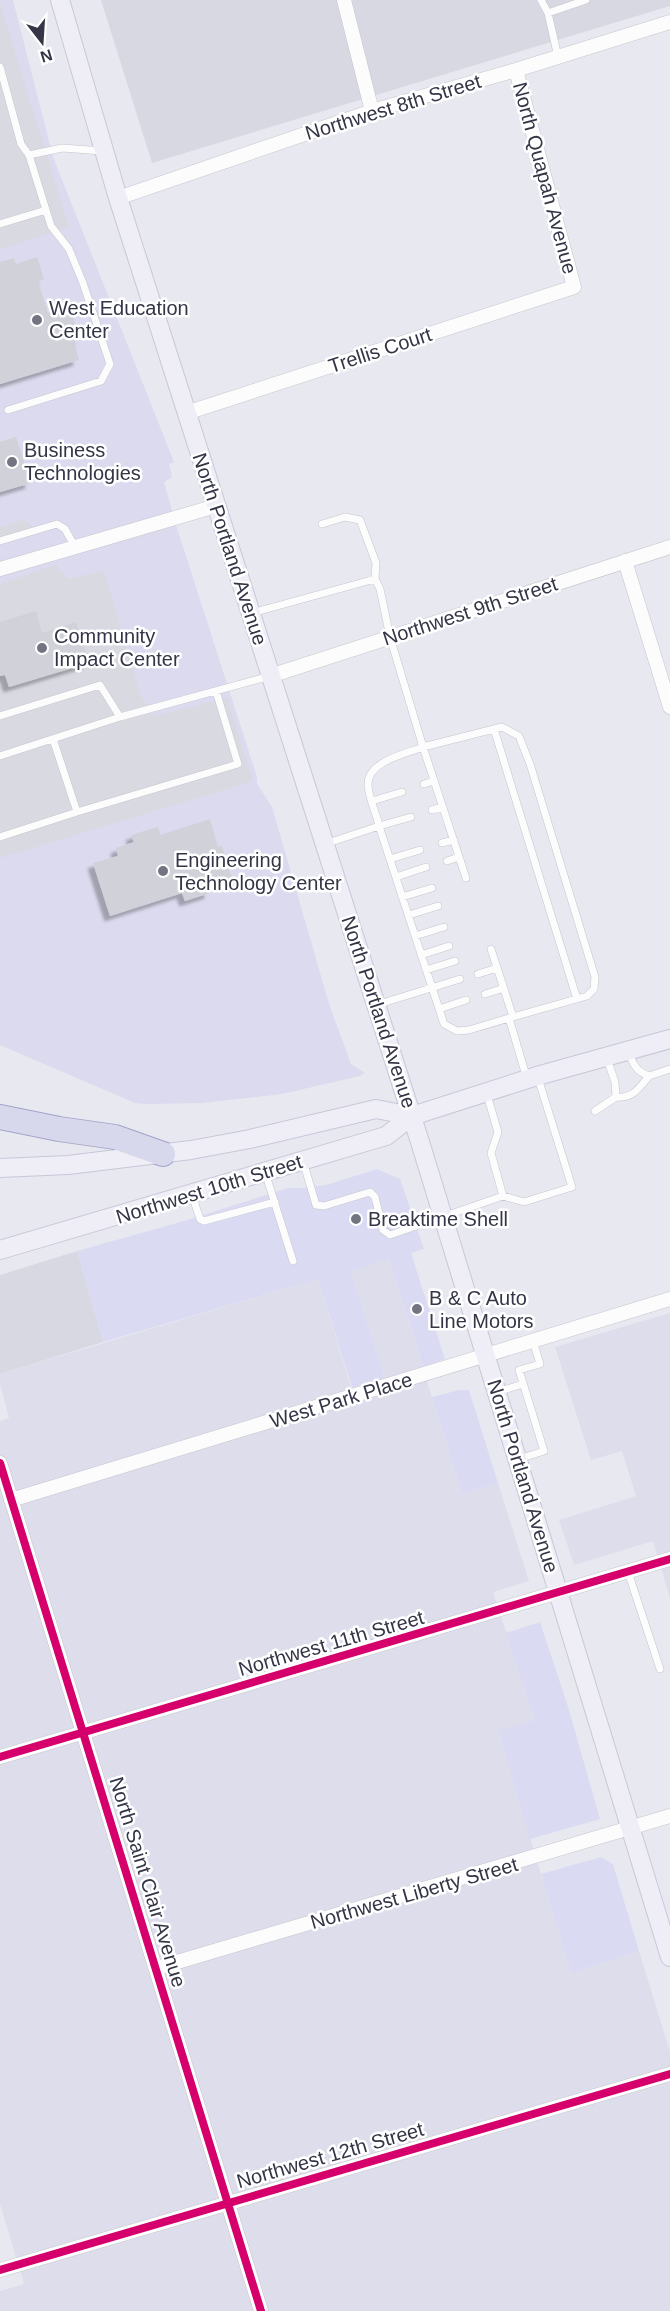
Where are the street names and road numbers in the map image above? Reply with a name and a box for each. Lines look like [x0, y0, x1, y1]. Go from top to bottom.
street label: Northwest 8th Street [303, 70, 484, 144]
street label: North Quapah Avenue [509, 80, 581, 276]
street label: Trellis Court [326, 323, 435, 377]
street label: North Portland Avenue [188, 450, 272, 648]
street label: Northwest 9th Street [380, 572, 561, 650]
street label: North Portland Avenue [337, 913, 421, 1111]
street label: Northwest 10th Street [113, 1150, 305, 1228]
street label: West Park Place [267, 1368, 415, 1432]
street label: North Portland Avenue [483, 1377, 563, 1575]
street label: Northwest 11th Street [236, 1606, 427, 1680]
street label: North Saint Clair Avenue [106, 1774, 190, 1990]
street label: Northwest Liberty Street [308, 1853, 521, 1933]
street label: Northwest 12th Street [234, 2118, 426, 2192]

